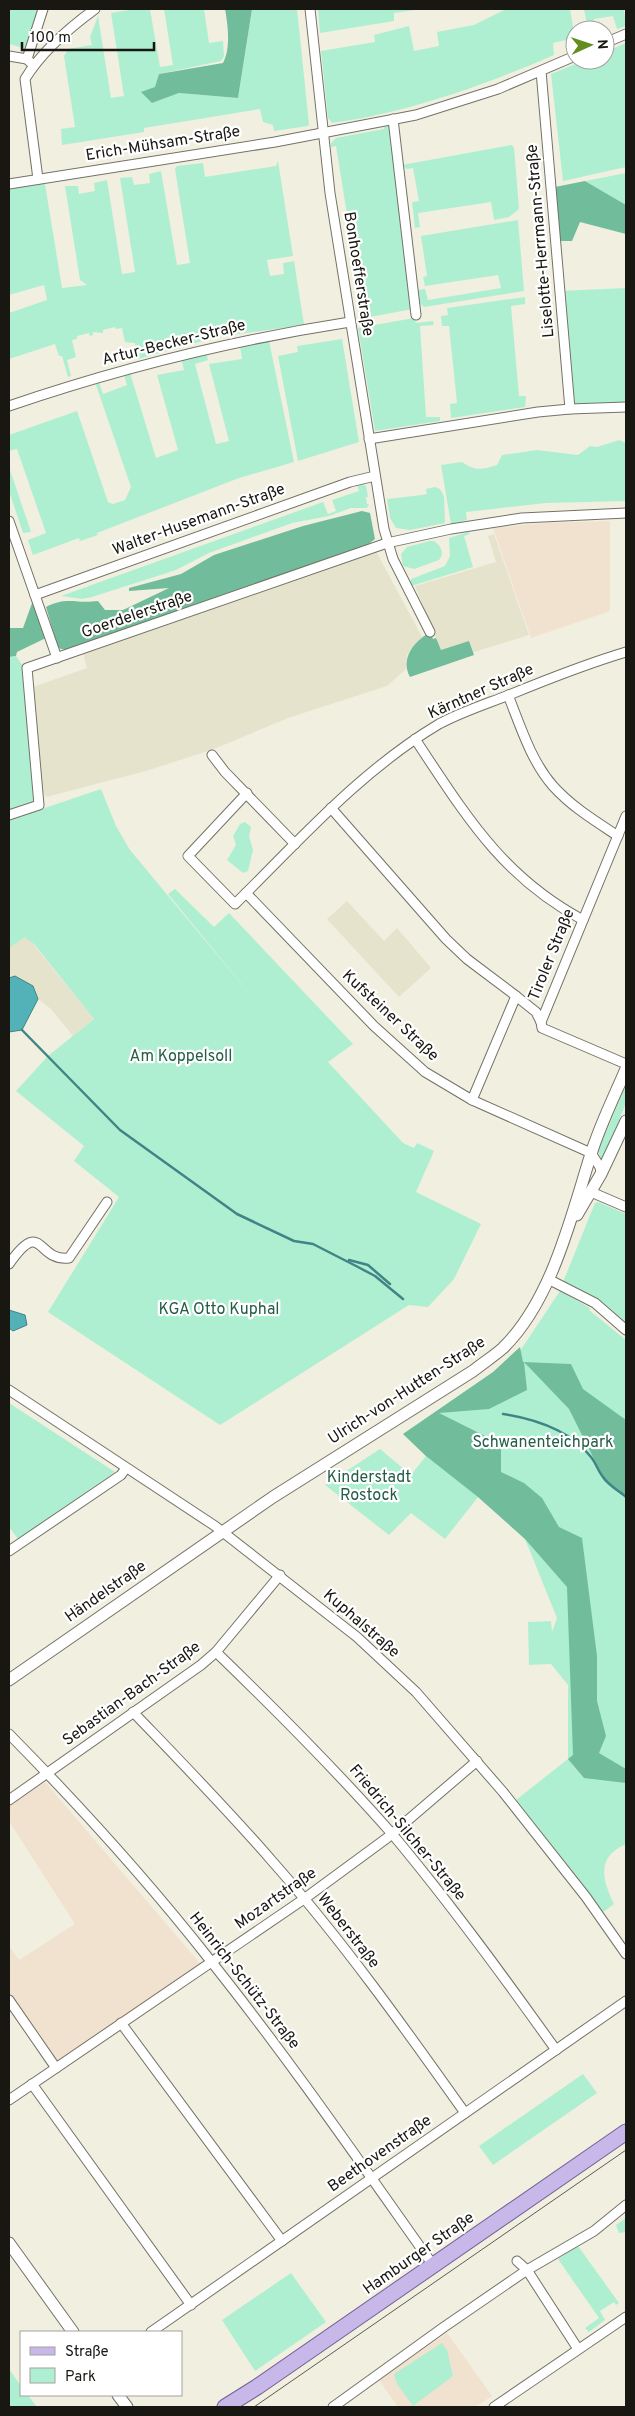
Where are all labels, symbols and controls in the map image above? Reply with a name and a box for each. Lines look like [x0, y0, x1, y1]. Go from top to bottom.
scale bar [22, 20, 155, 52]
north arrow [565, 20, 615, 70]
text: 100 m [30, 29, 71, 48]
text: N [593, 39, 610, 50]
street label: Erich-Mühsam-Straße [84, 122, 242, 166]
street label: Liselotte-Herrmann-Straße [523, 143, 559, 339]
street label: Bonhoefferstraße [338, 210, 378, 338]
street label: Artur-Becker-Straße [100, 315, 248, 371]
street label: Walter-Husemann-Straße [110, 479, 288, 561]
street label: Goerdelerstraße [79, 587, 195, 643]
street label: Kärntner Straße [425, 660, 537, 724]
street label: Tiroler Straße [524, 906, 580, 1004]
street label: Kufsteiner Straße [337, 966, 443, 1066]
park label: Am Koppelsoll [130, 1047, 232, 1067]
park label: KGA Otto Kuphal [159, 1300, 280, 1320]
street label: Ulrich-von-Hutten-Straße [325, 1333, 489, 1449]
park label: Schwanenteichpark [472, 1433, 614, 1453]
park label: Kinderstadt Rostock [327, 1468, 411, 1506]
street label: Händelstraße [61, 1557, 151, 1627]
street label: Kuphalstraße [319, 1585, 403, 1663]
street label: Sebastian-Bach-Straße [59, 1637, 205, 1751]
street label: Friedrich-Silcher-Straße [344, 1761, 470, 1905]
street label: Mozartstraße [231, 1863, 321, 1935]
street label: Weberstraße [312, 1889, 384, 1973]
street label: Heinrich-Schütz-Straße [184, 1908, 304, 2054]
street label: Beethovenstraße [324, 2111, 436, 2197]
street label: Hamburger Straße [360, 2208, 478, 2300]
legend [20, 2331, 182, 2396]
text: Straße [65, 2343, 109, 2362]
text: Park [65, 2368, 96, 2387]

